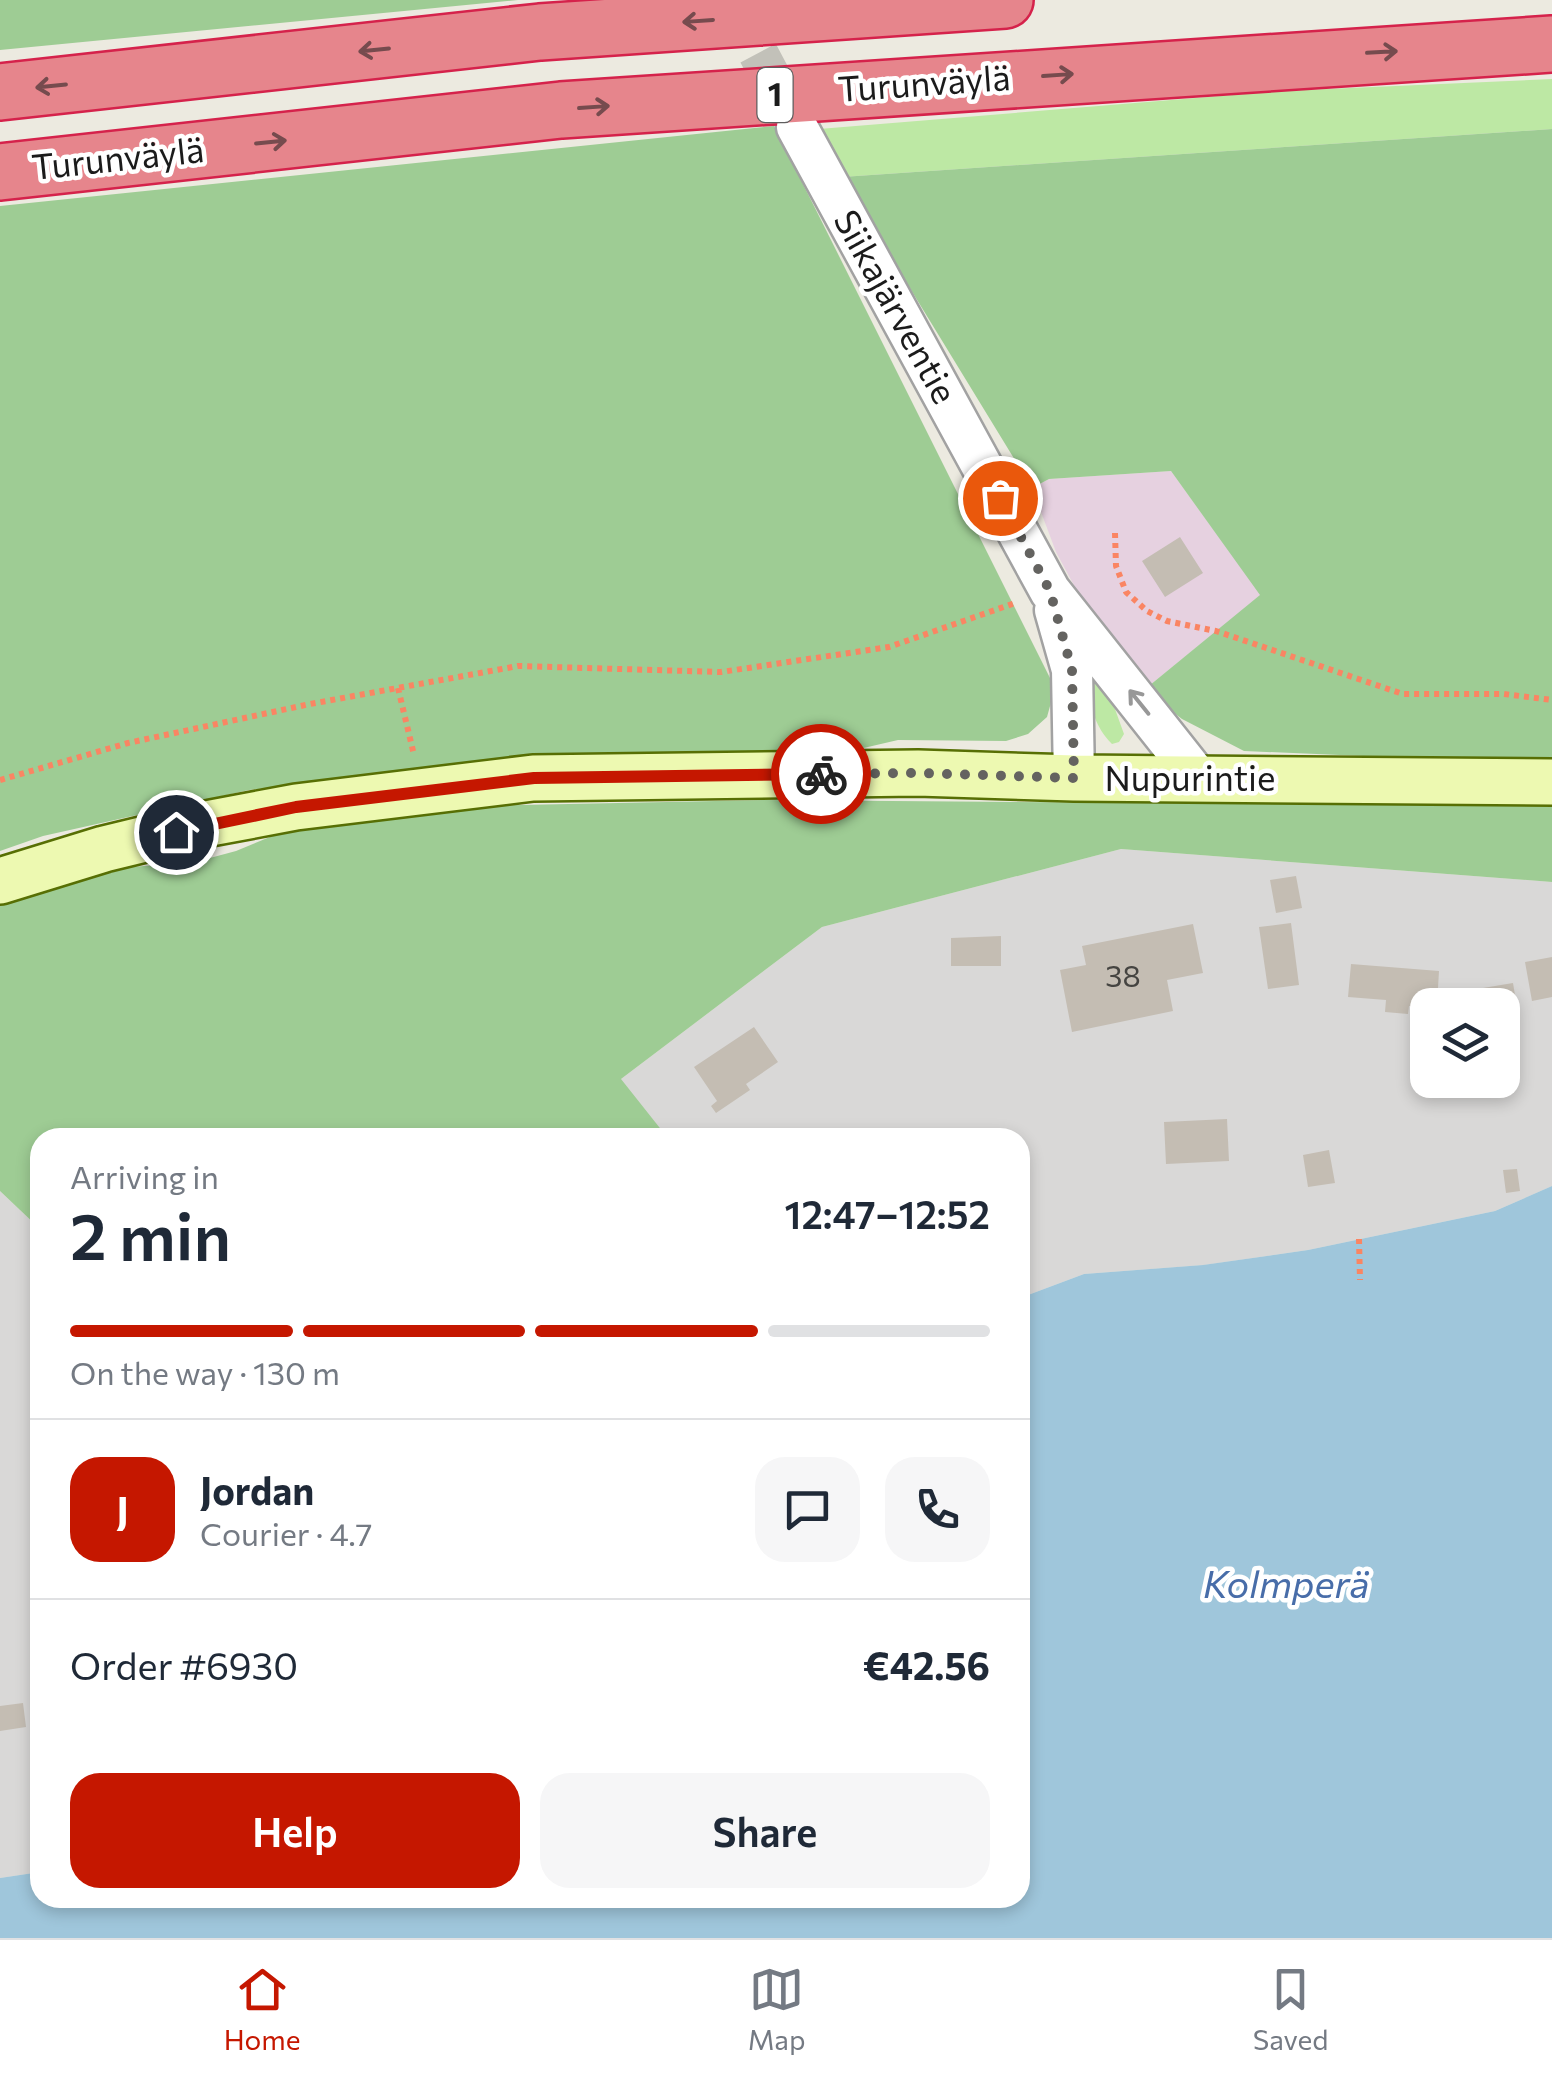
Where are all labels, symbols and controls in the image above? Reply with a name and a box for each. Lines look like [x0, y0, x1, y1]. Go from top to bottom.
one-way arrow [682, 12, 714, 31]
one-way arrow [359, 41, 391, 60]
one-way arrow [1366, 43, 1398, 62]
street label: Turunväylä [836, 54, 1011, 109]
one-way arrow [1041, 65, 1073, 84]
road number: 1 [758, 68, 792, 122]
one-way arrow [36, 77, 68, 96]
one-way arrow [577, 97, 610, 116]
street label: Turunväylä [30, 126, 206, 187]
one-way arrow [254, 132, 286, 151]
street label: Siikajärventie [826, 202, 968, 410]
pin [958, 456, 1043, 541]
icon: bag [973, 471, 1028, 526]
one-way arrow [1128, 690, 1150, 716]
courier [771, 724, 871, 824]
icon: bike [794, 747, 849, 802]
street label: Nupurintie [1104, 755, 1276, 798]
pin [134, 790, 219, 875]
icon: home [149, 805, 204, 860]
house number: 38 [1105, 956, 1141, 993]
map controls [1410, 988, 1520, 1098]
button: layers [1410, 988, 1520, 1098]
text: Arriving in [70, 1156, 219, 1196]
text: 12:47–12:52 [784, 1190, 990, 1237]
text: 2 min [70, 1194, 231, 1273]
text: On the way · 130 m [70, 1352, 340, 1392]
button: chat [755, 1457, 860, 1562]
button: phone [885, 1457, 990, 1562]
text: Jordan [200, 1466, 314, 1513]
text: J [116, 1486, 129, 1533]
text: Courier · 4.7 [200, 1513, 373, 1553]
water label: Kolmperä [1203, 1559, 1369, 1606]
text: Order #6930 [70, 1641, 298, 1688]
text: €42.56 [863, 1641, 990, 1688]
button: Help [70, 1773, 520, 1888]
button: Share [540, 1773, 990, 1888]
tab: Home [224, 1962, 301, 2056]
tab: Map [748, 1962, 806, 2056]
tab: Saved [1253, 1962, 1328, 2056]

